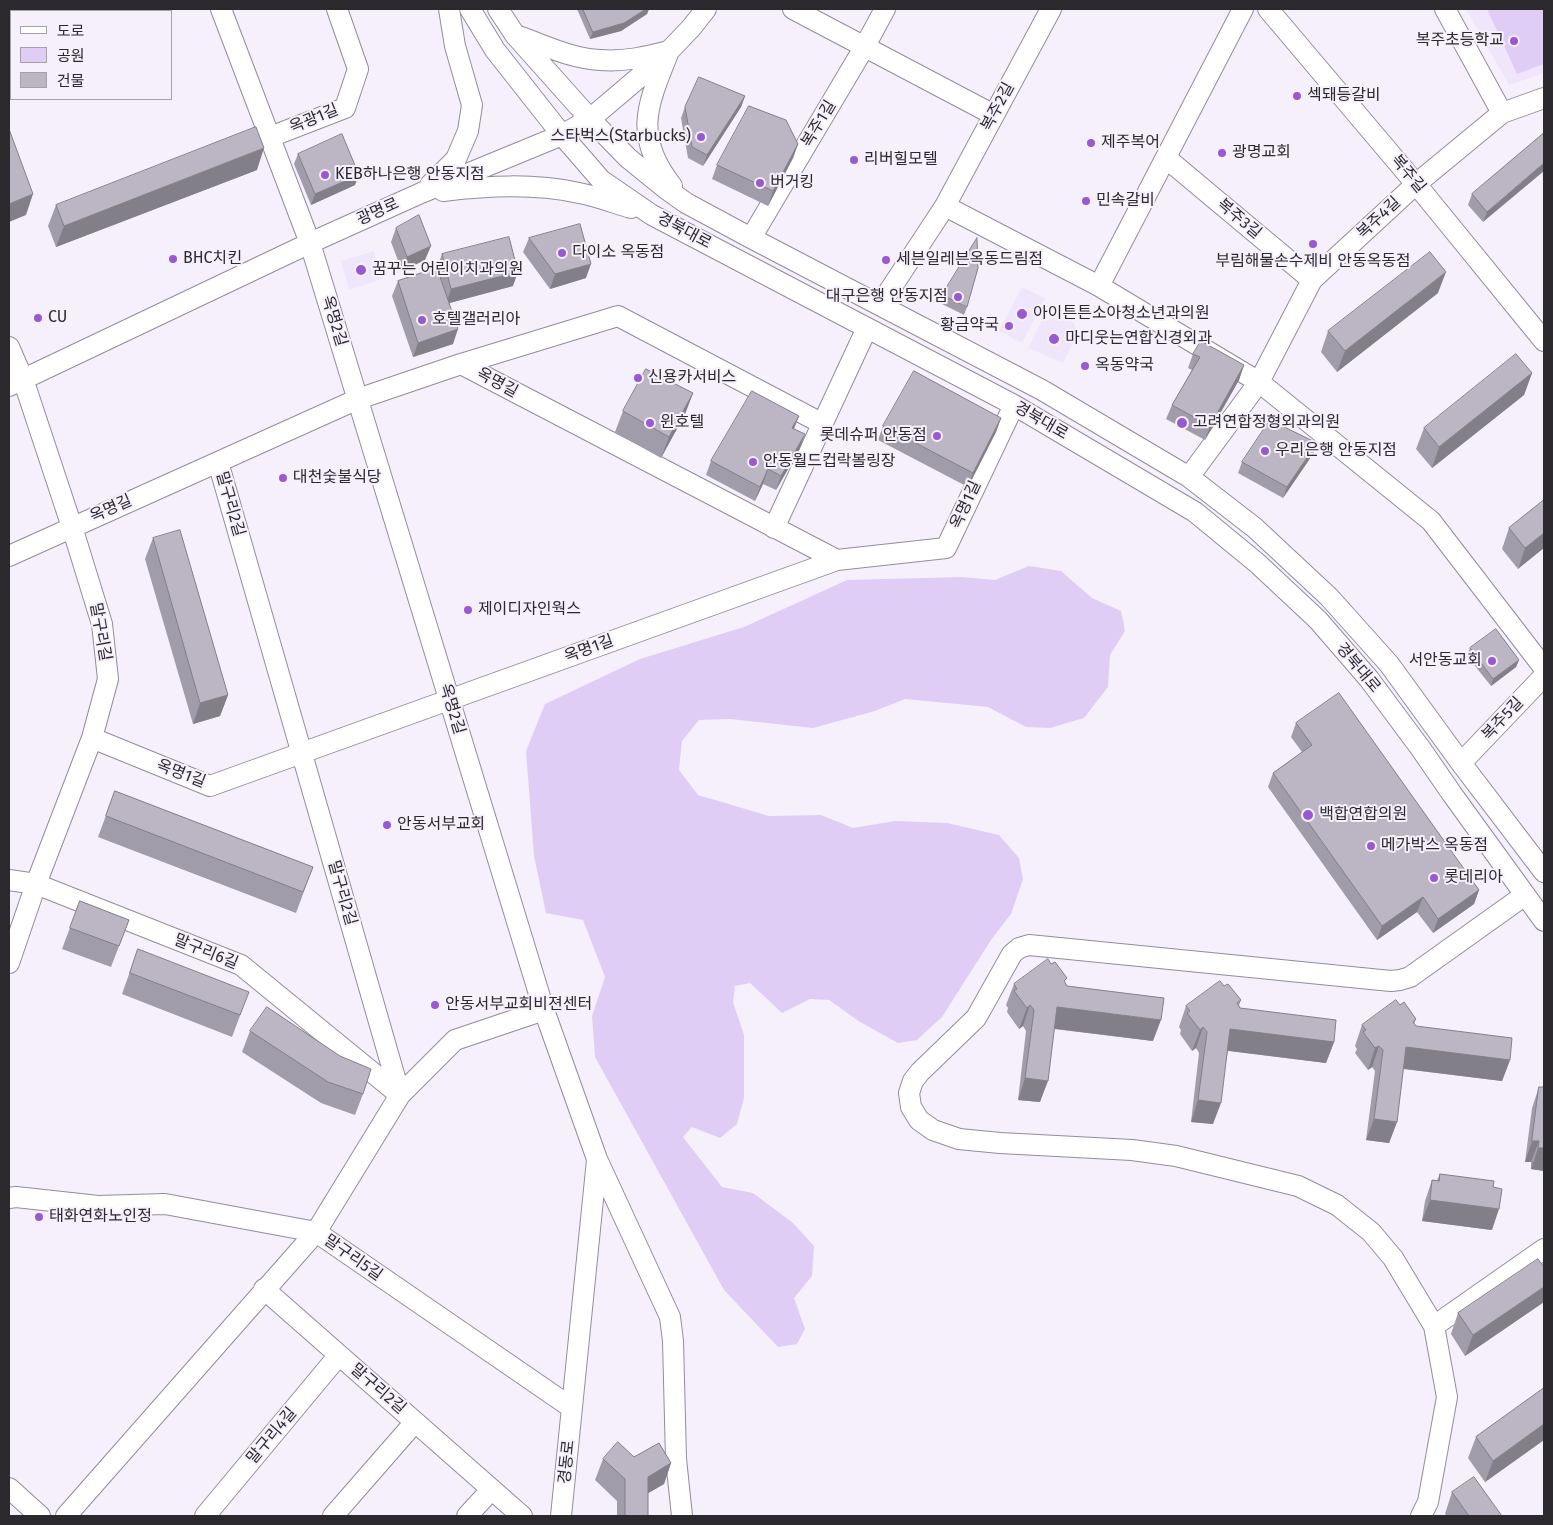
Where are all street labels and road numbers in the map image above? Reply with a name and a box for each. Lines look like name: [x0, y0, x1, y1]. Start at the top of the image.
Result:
street label: 복주2길: [977, 80, 1019, 134]
street label: 복주1길: [798, 97, 840, 151]
street label: 옥광1길: [287, 101, 341, 137]
street label: 복주길: [1386, 151, 1430, 197]
street label: 복주4길: [1353, 193, 1405, 243]
street label: 광명로: [354, 194, 402, 230]
street label: 복주3길: [1213, 195, 1265, 243]
street label: 경북대로: [653, 209, 715, 253]
street label: 옥명2길: [317, 293, 351, 349]
street label: 옥명길: [473, 364, 521, 402]
street label: 경북대로: [1011, 398, 1071, 444]
street label: 말구리2길: [212, 469, 248, 539]
street label: 옥명1길: [947, 478, 985, 532]
street label: 옥명길: [87, 491, 135, 527]
street label: 말구리길: [85, 601, 115, 663]
street label: 옥명1길: [562, 631, 616, 667]
street label: 경북대로: [1332, 639, 1384, 697]
street label: 옥명2길: [435, 681, 469, 737]
street label: 복주5길: [1478, 693, 1528, 745]
street label: 옥명1길: [154, 756, 208, 792]
street label: 말구리2길: [324, 858, 360, 928]
street label: 말구리6길: [171, 930, 241, 974]
street label: 말구리5길: [320, 1231, 386, 1285]
street label: 말구리2길: [346, 1360, 410, 1418]
street label: 말구리4길: [243, 1404, 301, 1468]
street label: 경동로: [555, 1439, 579, 1485]

